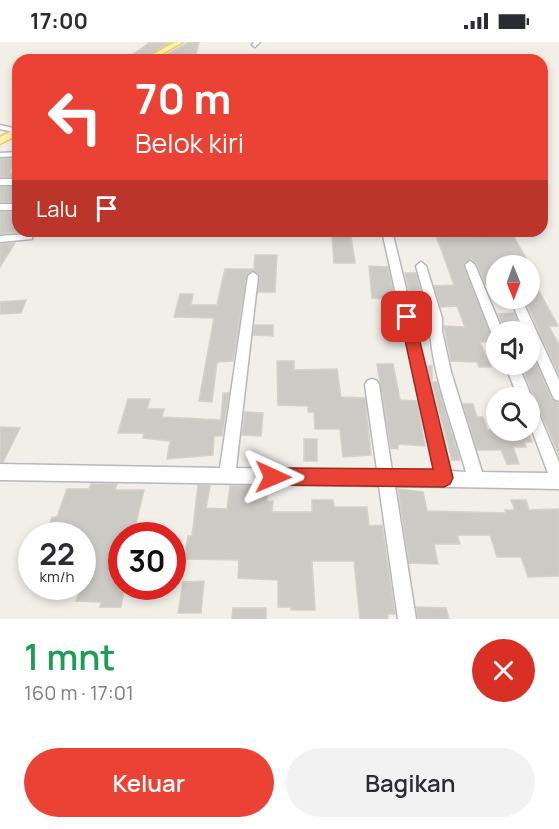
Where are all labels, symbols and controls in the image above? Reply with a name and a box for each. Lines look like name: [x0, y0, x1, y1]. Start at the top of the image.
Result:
text: 17:00: [30, 6, 88, 36]
text: 70 m: [135, 69, 231, 127]
icon: left: [36, 78, 114, 156]
text: Belok kiri: [135, 124, 244, 161]
icon: arrive: [90, 192, 123, 225]
text: Lalu: [36, 194, 78, 224]
north arrow: [486, 255, 540, 309]
map controls: [486, 255, 540, 441]
pin: [381, 291, 432, 342]
icon: arrive: [390, 300, 423, 333]
button: sound: [486, 321, 540, 375]
button: search: [486, 387, 540, 441]
position arrow: [241, 445, 305, 509]
speed limit sign: 30: [108, 522, 186, 600]
text: 22: [39, 533, 75, 574]
text: km/h: [40, 566, 74, 587]
text: 1 mnt: [24, 632, 116, 681]
button: close: [472, 639, 535, 702]
text: 160 m · 17:01: [24, 679, 134, 706]
button: Keluar: [24, 748, 274, 817]
button: Bagikan: [286, 748, 535, 817]

